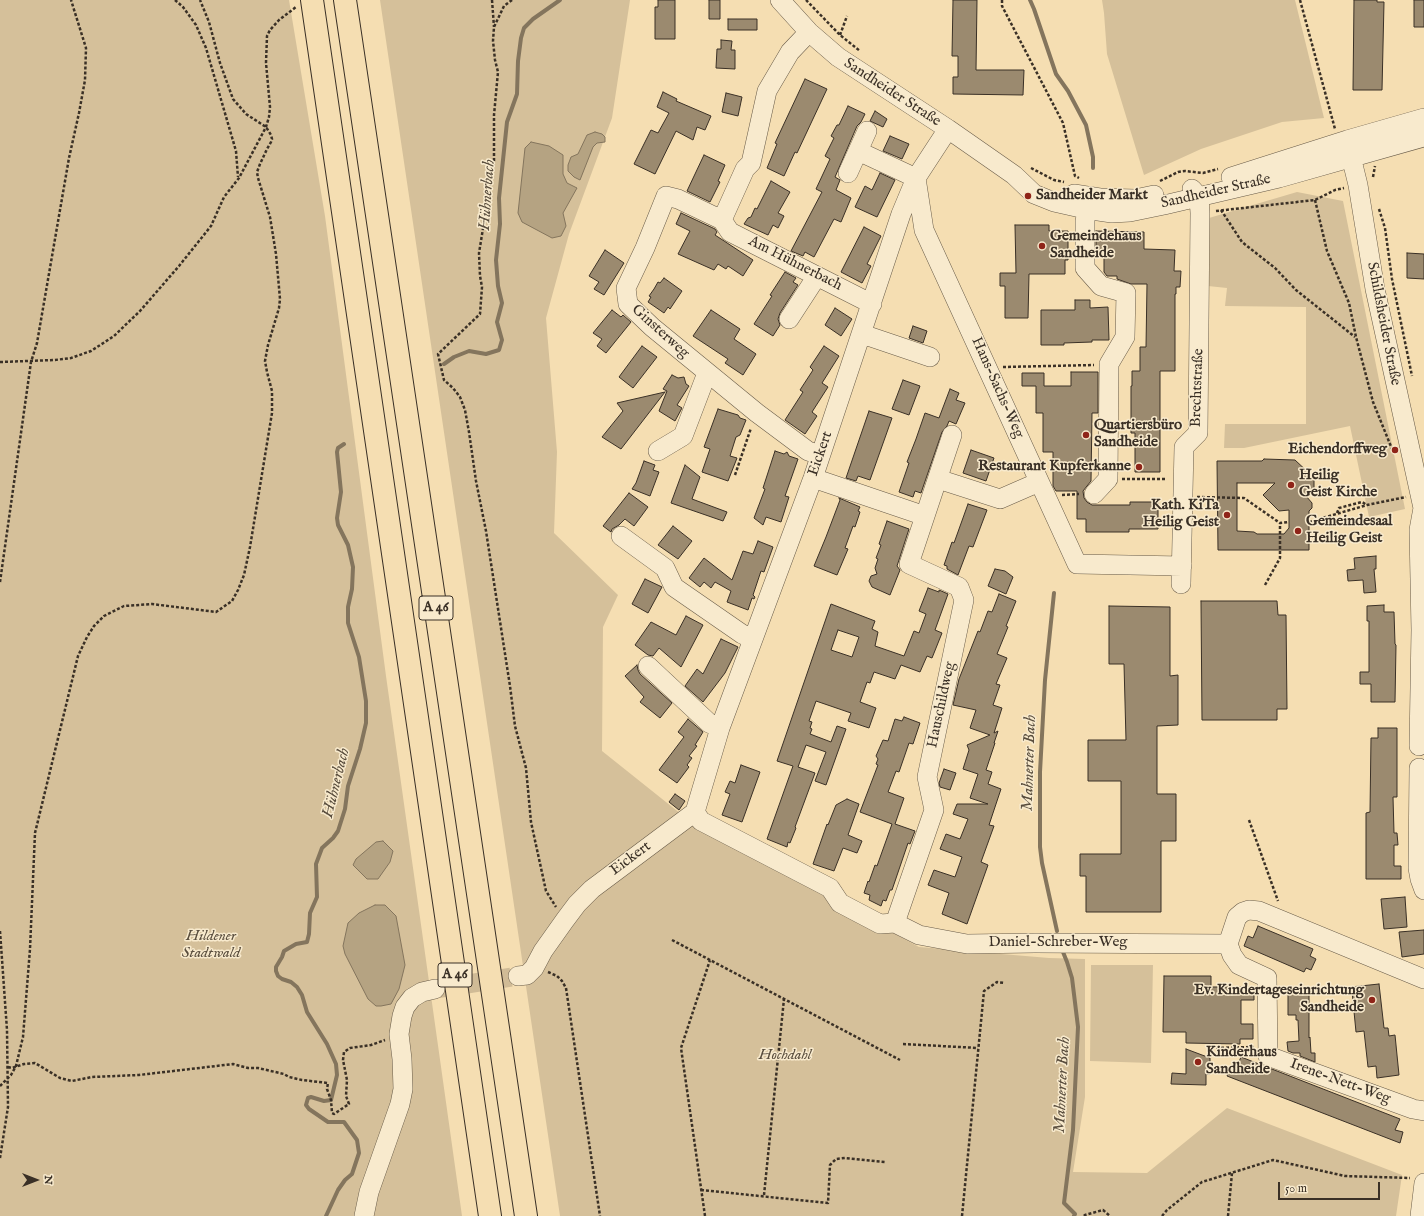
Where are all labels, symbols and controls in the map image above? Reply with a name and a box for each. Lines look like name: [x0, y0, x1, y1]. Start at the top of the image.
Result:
street label: Sandheider Straße: [840, 55, 944, 131]
water label: Hühnerbach: [476, 159, 500, 231]
street label: Sandheider Straße: [1159, 171, 1273, 213]
place label: Sandheider Markt: [1036, 187, 1148, 205]
marker: Sandheider Markt: [1023, 191, 1033, 201]
place label: Gemeindehaus Sandheide: [1050, 228, 1142, 263]
street label: Am Hühnerbach: [745, 233, 845, 295]
marker: Gemeindehaus Sandheide: [1037, 241, 1047, 251]
street label: Schildsheider Straße: [1362, 261, 1404, 387]
street label: Ginsterweg: [627, 301, 693, 363]
street label: Hans-Sachs-Weg: [967, 335, 1027, 441]
street label: Brechtstraße: [1188, 348, 1208, 428]
place label: Quartiersbüro Sandheide: [1094, 417, 1182, 452]
street label: Eickert: [805, 429, 837, 479]
marker: Quartiersbüro Sandheide: [1081, 430, 1091, 440]
place label: Eichendorffweg: [1288, 441, 1387, 459]
marker: Eichendorffweg: [1390, 445, 1400, 455]
place label: Restaurant Kupferkanne: [978, 458, 1131, 476]
marker: Restaurant Kupferkanne: [1134, 462, 1144, 472]
place label: Heilig Geist Kirche: [1299, 467, 1377, 502]
marker: Heilig Geist Kirche: [1286, 480, 1296, 490]
place label: Kath. KiTa Heilig Geist: [1143, 497, 1219, 532]
marker: Kath. KiTa Heilig Geist: [1222, 510, 1232, 520]
place label: Gemeindesaal Heilig Geist: [1306, 513, 1392, 548]
marker: Gemeindesaal Heilig Geist: [1293, 526, 1303, 536]
road number: A 46: [419, 596, 453, 620]
street label: Hauschildweg: [924, 660, 960, 750]
water label: Mahnerter Bach: [1019, 715, 1041, 811]
water label: Hühnerbach: [319, 746, 355, 820]
street label: Eickert: [607, 838, 655, 880]
park label: Hildener Stadtwald: [182, 928, 240, 963]
street label: Daniel-Schreber-Weg: [989, 934, 1127, 952]
road number: A 46: [438, 963, 472, 987]
place label: Ev. Kindertageseinrichtung Sandheide: [1194, 982, 1364, 1017]
marker: Ev. Kindertageseinrichtung Sandheide: [1367, 995, 1377, 1005]
water label: Mahnerter Bach: [1051, 1036, 1075, 1134]
place label: Kinderhaus Sandheide: [1206, 1044, 1277, 1079]
park label: Hochdahl: [759, 1047, 811, 1065]
street label: Irene-Nett-Weg: [1287, 1055, 1393, 1109]
marker: Kinderhaus Sandheide: [1193, 1057, 1203, 1067]
north arrow: [16, 1160, 56, 1200]
scale bar: [1280, 1174, 1382, 1200]
text: N: [41, 1175, 55, 1185]
text: 50 m: [1285, 1181, 1307, 1196]

